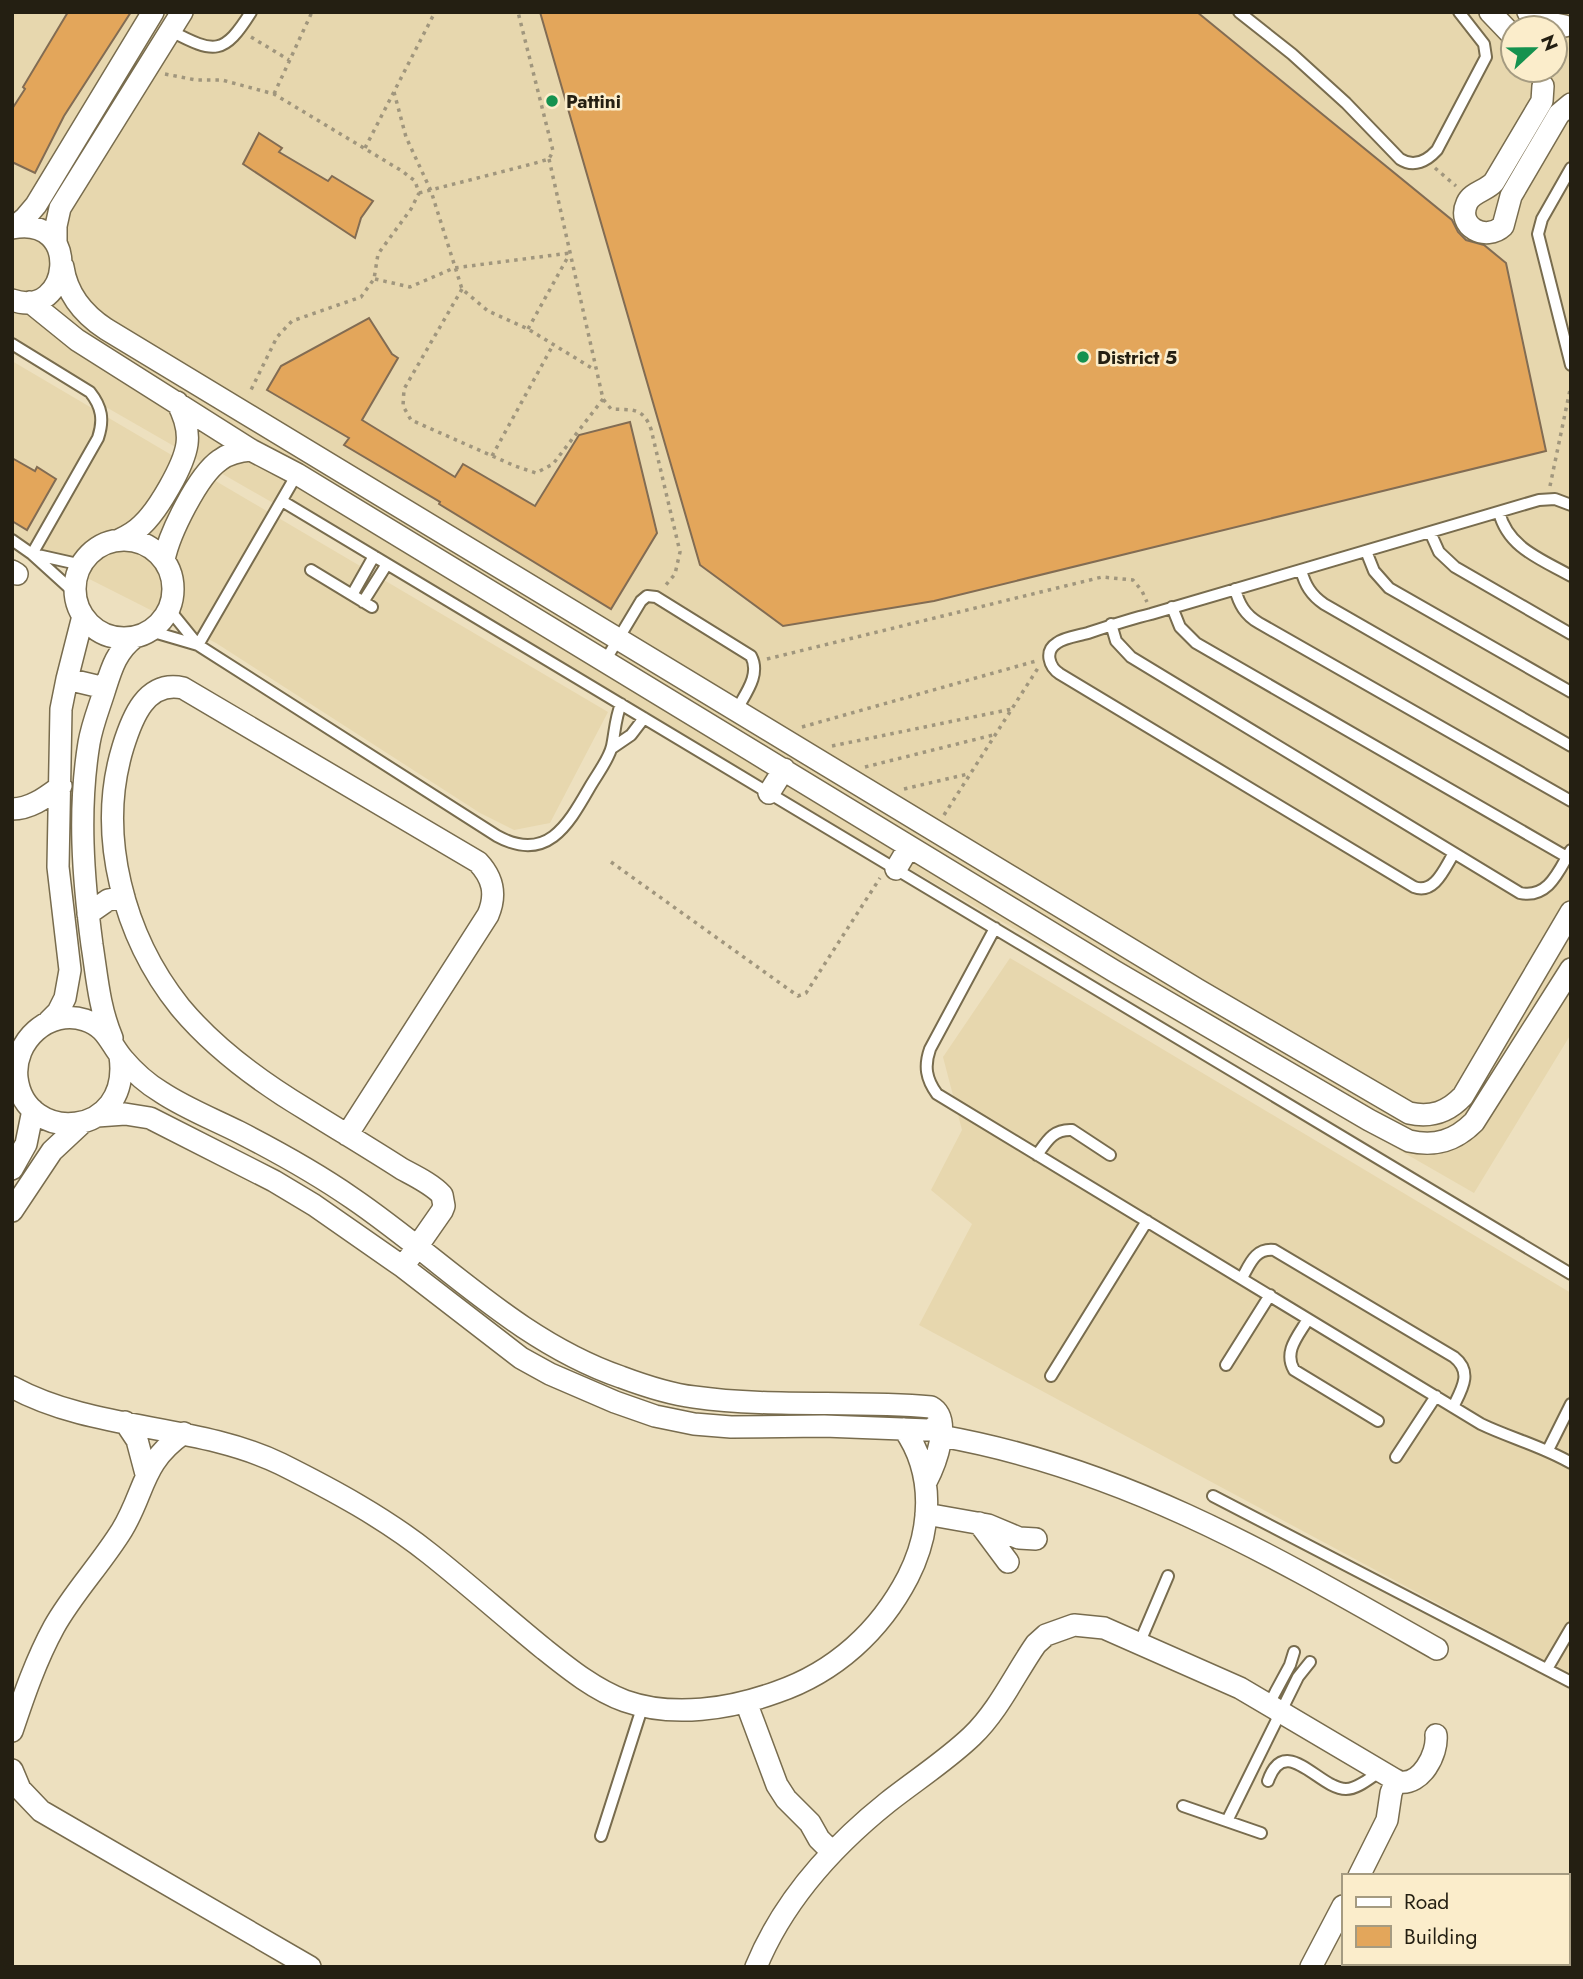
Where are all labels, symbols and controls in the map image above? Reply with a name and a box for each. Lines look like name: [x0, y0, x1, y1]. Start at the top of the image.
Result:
north arrow: [1499, 14, 1569, 84]
text: N: [1534, 31, 1565, 55]
place label: Pattini: [566, 88, 621, 115]
marker: Pattini: [544, 93, 560, 109]
place label: District 5: [1097, 344, 1177, 371]
marker: District 5: [1075, 349, 1091, 365]
legend: [1342, 1874, 1569, 1965]
text: Road: [1404, 1887, 1449, 1917]
text: Building: [1404, 1922, 1477, 1952]

